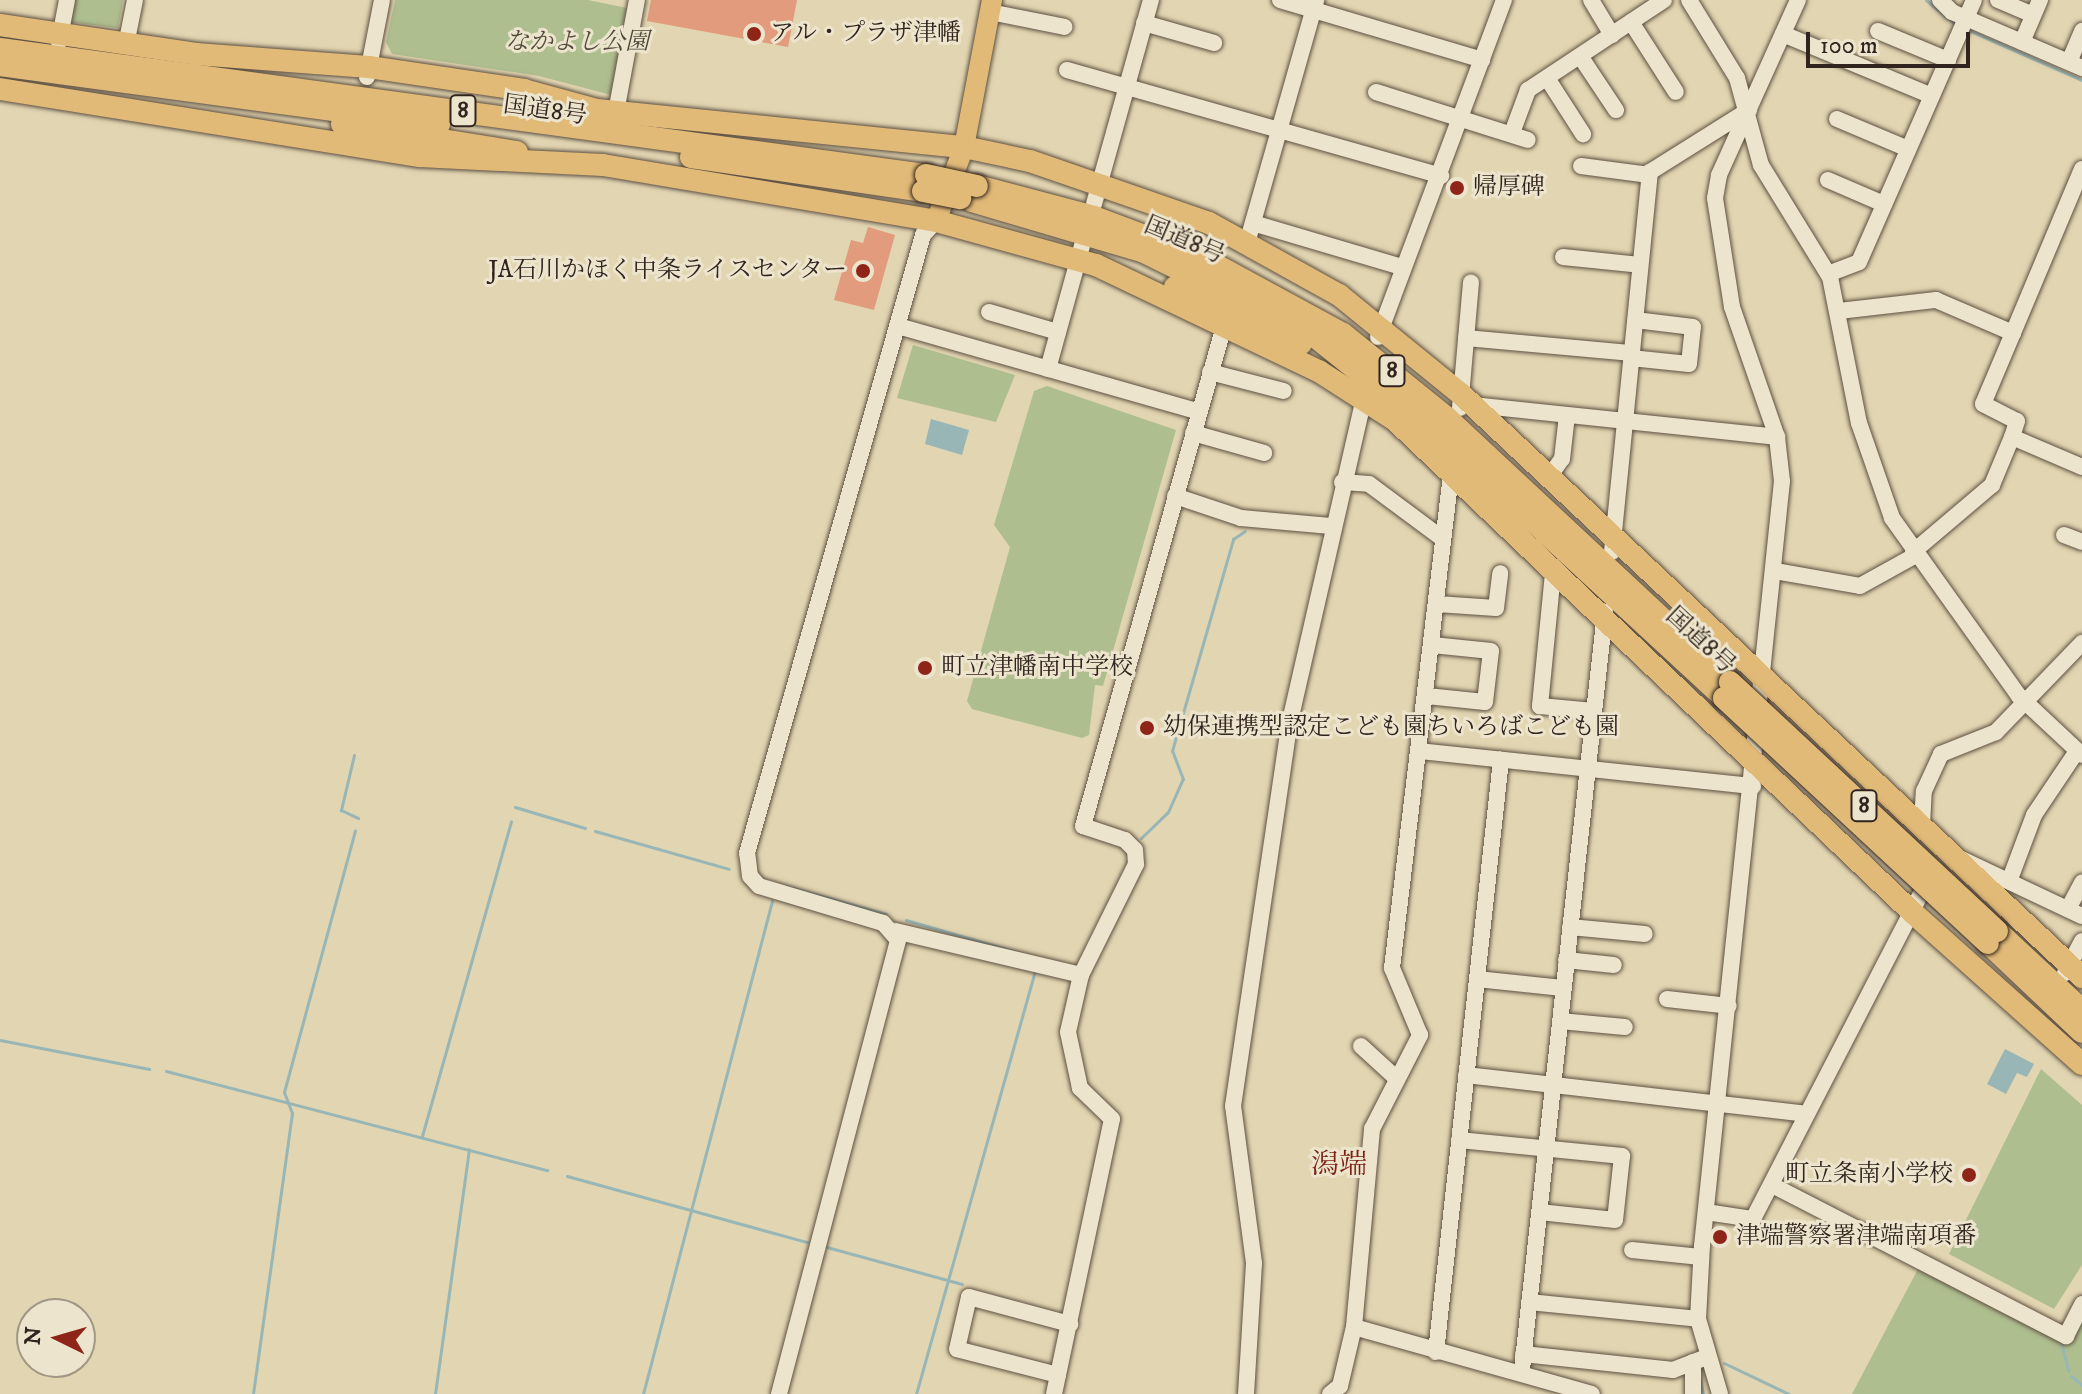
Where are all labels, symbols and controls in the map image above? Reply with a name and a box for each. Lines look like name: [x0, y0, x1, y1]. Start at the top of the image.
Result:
scale bar: [1810, 16, 1974, 66]
place label: アル・プラザ津幡: [770, 20, 962, 48]
marker: アル・プラザ津幡: [745, 25, 763, 43]
park label: なかよし公園: [505, 29, 649, 57]
text: 100 m: [1820, 31, 1878, 61]
street label: 国道8号: [501, 91, 589, 131]
road number: 8: [449, 93, 477, 129]
place label: 帰厚碑: [1473, 174, 1545, 202]
marker: 帰厚碑: [1448, 179, 1466, 197]
street label: 国道8号: [1140, 211, 1228, 271]
place label: JA石川かほく中条ライスセンター: [486, 257, 847, 285]
marker: JA石川かほく中条ライスセンター: [854, 262, 872, 280]
road number: 8: [1378, 353, 1406, 389]
street label: 国道8号: [1659, 602, 1741, 680]
place label: 町立津幡南中学校: [941, 654, 1133, 682]
marker: 町立津幡南中学校: [916, 659, 934, 677]
place label: 幼保連携型認定こども園ちいろばこども園: [1163, 714, 1619, 742]
marker: 幼保連携型認定こども園ちいろばこども園: [1138, 719, 1156, 737]
road number: 8: [1850, 788, 1878, 824]
district label: 潟端: [1311, 1148, 1367, 1182]
place label: 町立条南小学校: [1785, 1161, 1953, 1189]
marker: 町立条南小学校: [1960, 1166, 1978, 1184]
place label: 津端警察署津端南項番: [1736, 1223, 1976, 1251]
marker: 津端警察署津端南項番: [1711, 1228, 1729, 1246]
north arrow: [16, 1298, 96, 1378]
text: N: [19, 1326, 48, 1346]

